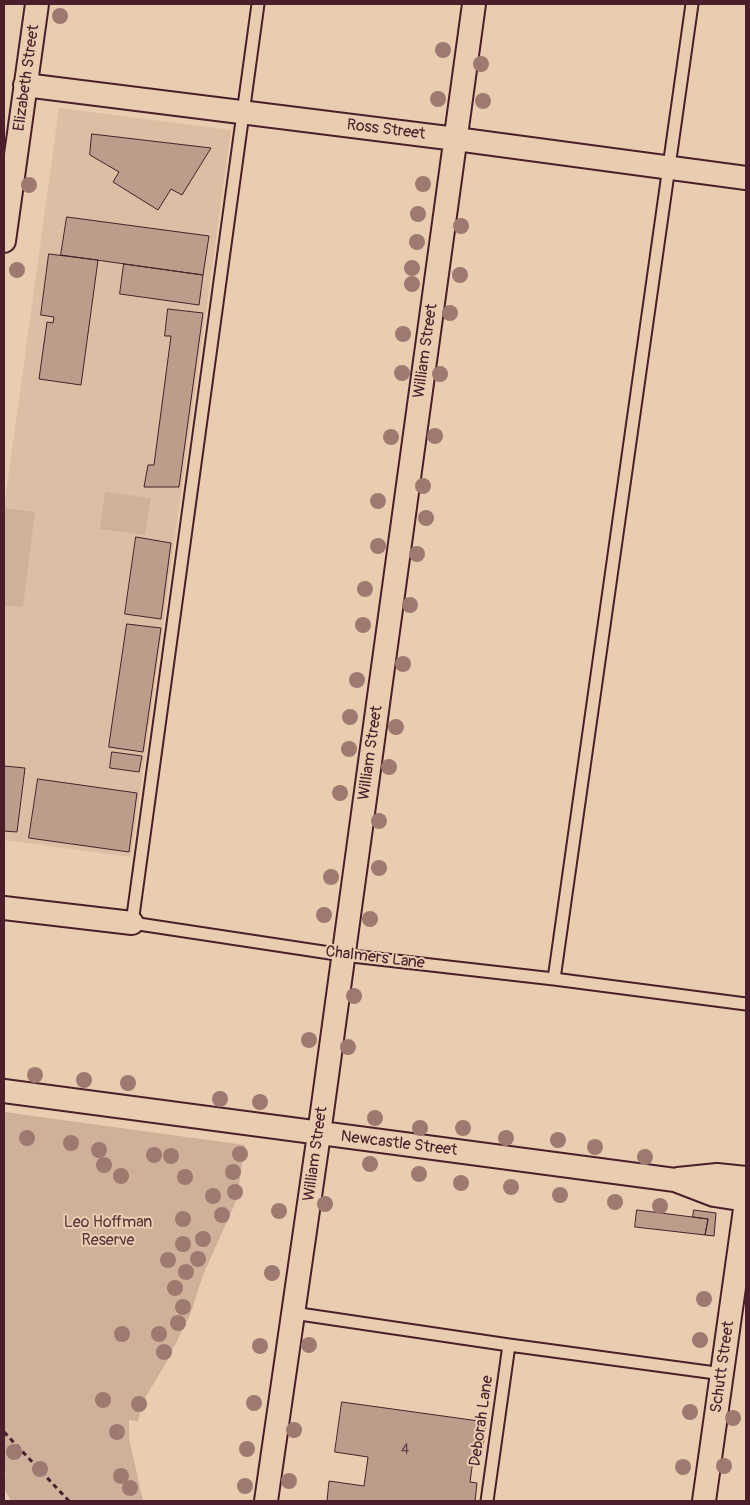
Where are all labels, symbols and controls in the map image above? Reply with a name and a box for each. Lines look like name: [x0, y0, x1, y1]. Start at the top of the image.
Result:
street label: Elizabeth Street: [10, 24, 44, 132]
street label: Ross Street: [346, 116, 426, 144]
street label: William Street: [410, 302, 442, 400]
street label: William Street: [355, 704, 387, 802]
street label: Chalmers Lane: [324, 942, 426, 974]
street label: William Street: [300, 1105, 332, 1203]
street label: Newcastle Street: [340, 1127, 458, 1161]
park label: Leo Hoffman Reserve: [64, 1213, 152, 1251]
street label: Schutt Street: [707, 1320, 739, 1414]
street label: Deborah Lane: [466, 1374, 498, 1468]
house number: 4: [401, 1442, 409, 1458]

